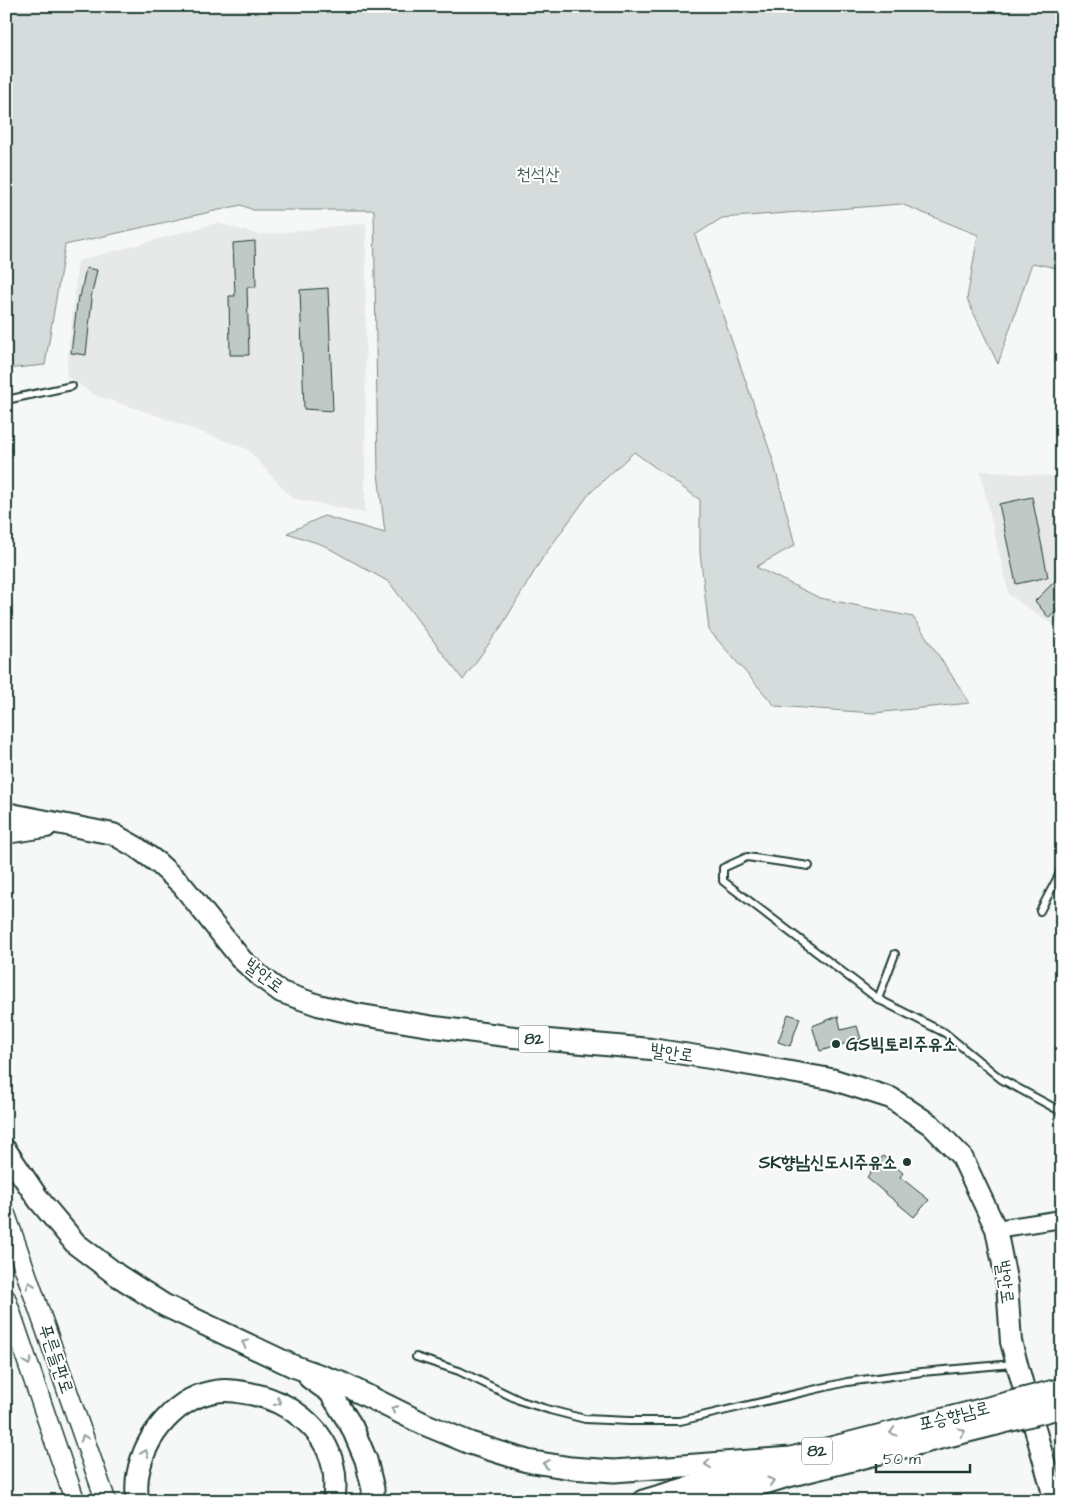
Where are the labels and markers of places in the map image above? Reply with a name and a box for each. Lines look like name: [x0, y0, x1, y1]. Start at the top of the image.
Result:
place label: GS빅토리주유소: [846, 1032, 957, 1057]
marker: GS빅토리주유소: [830, 1038, 842, 1050]
place label: SK향남신도시주유소: [758, 1150, 897, 1175]
marker: SK향남신도시주유소: [901, 1156, 913, 1168]

